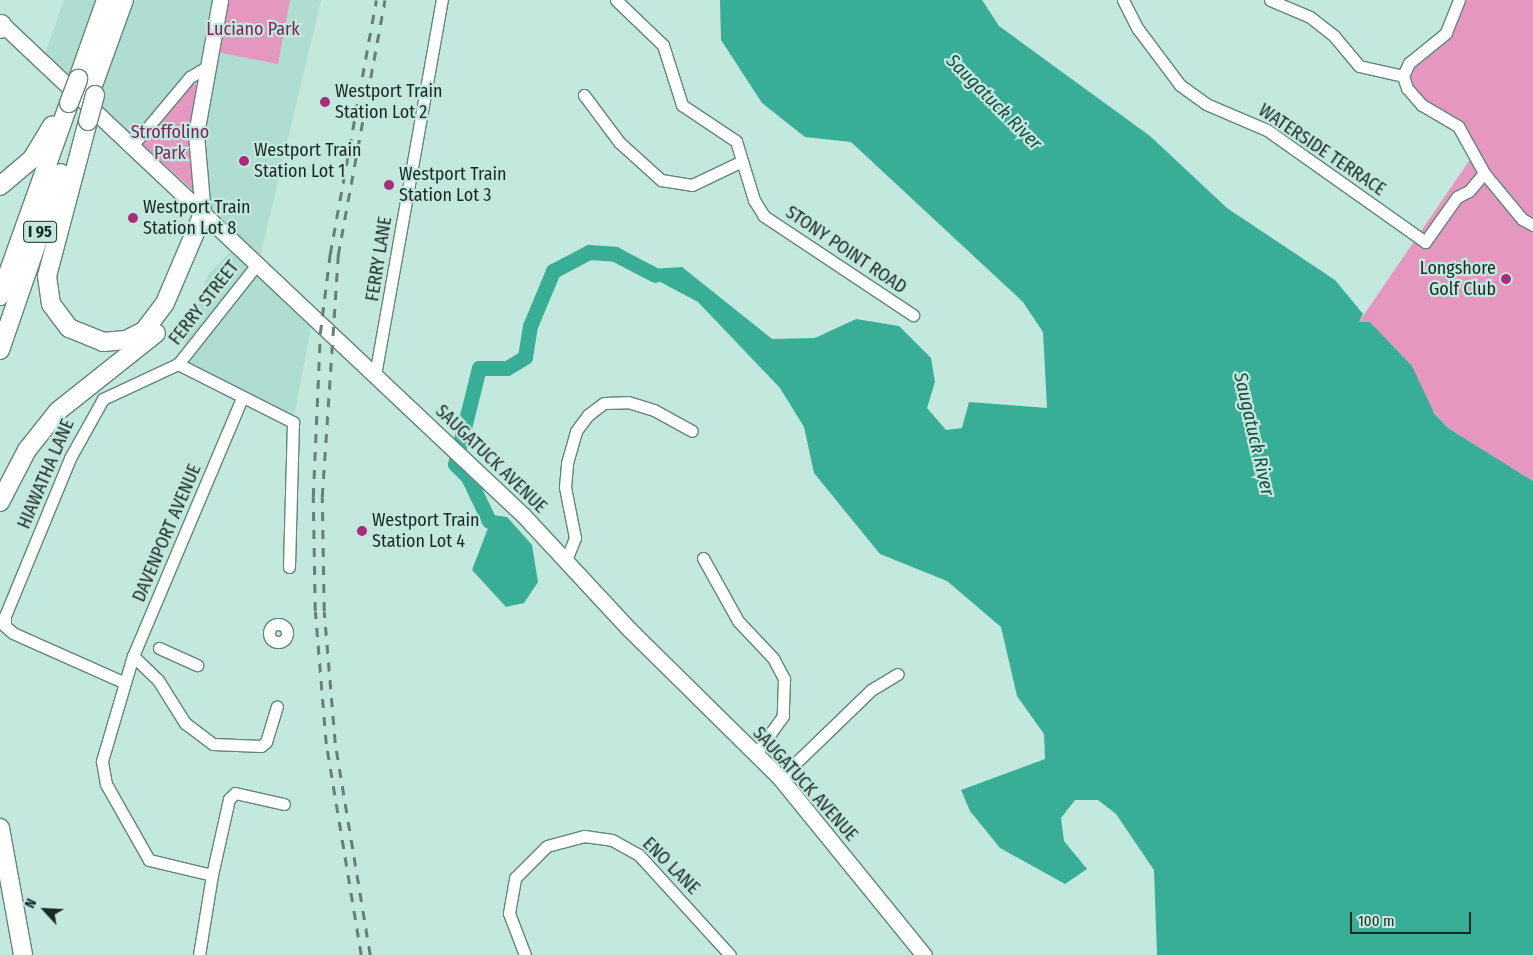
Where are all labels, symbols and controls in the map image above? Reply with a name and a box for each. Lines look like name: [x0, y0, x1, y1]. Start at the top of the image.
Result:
park label: Luciano Park: [206, 18, 300, 40]
water label: Saugatuck River: [941, 49, 1047, 155]
place label: Westport Train Station Lot 2: [335, 81, 443, 124]
marker: Westport Train Station Lot 2: [319, 96, 331, 108]
street label: WATERSIDE TERRACE: [1254, 100, 1390, 200]
park label: Stroffolino Park: [131, 122, 209, 164]
place label: Westport Train Station Lot 1: [254, 140, 362, 182]
marker: Westport Train Station Lot 1: [238, 155, 250, 167]
place label: Westport Train Station Lot 3: [399, 164, 507, 206]
marker: Westport Train Station Lot 3: [383, 179, 395, 191]
place label: Westport Train Station Lot 8: [143, 197, 251, 240]
street label: STONY POINT ROAD: [781, 202, 911, 298]
marker: Westport Train Station Lot 8: [127, 212, 139, 224]
street label: FERRY LANE: [362, 215, 396, 303]
road number: I 95: [22, 218, 58, 246]
street label: FERRY STREET: [165, 257, 243, 349]
place label: Longshore Golf Club: [1420, 258, 1496, 300]
marker: Longshore Golf Club: [1500, 273, 1512, 285]
water label: Saugatuck River: [1229, 370, 1279, 498]
street label: SAUGATUCK AVENUE: [431, 400, 551, 518]
street label: HIAWATHA LANE: [13, 416, 79, 532]
street label: DAVENPORT AVENUE: [128, 461, 206, 605]
place label: Westport Train Station Lot 4: [372, 510, 480, 552]
marker: Westport Train Station Lot 4: [356, 525, 368, 537]
street label: SAUGATUCK AVENUE: [748, 722, 862, 846]
street label: ENO LANE: [638, 833, 704, 899]
north arrow: [20, 885, 70, 935]
text: N: [21, 896, 40, 911]
scale bar: [1353, 902, 1474, 934]
text: 100 m: [1358, 912, 1395, 930]

